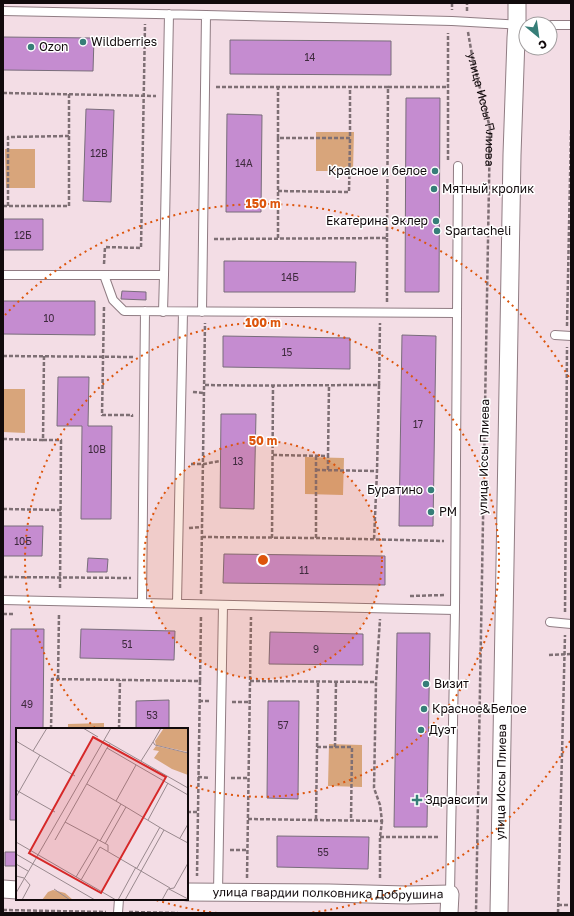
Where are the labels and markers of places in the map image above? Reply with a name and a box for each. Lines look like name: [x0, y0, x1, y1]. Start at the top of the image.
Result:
place label: Wildberries: [91, 34, 157, 49]
marker: Wildberries: [78, 37, 88, 47]
place label: Ozon: [39, 39, 68, 54]
marker: Ozon: [26, 42, 36, 52]
place label: Красное и белое: [328, 163, 427, 178]
marker: Красное и белое: [430, 166, 440, 176]
place label: Мятный кролик: [442, 181, 534, 196]
marker: Мятный кролик: [429, 184, 439, 194]
place label: Екатерина Эклер: [326, 213, 428, 228]
marker: Екатерина Эклер: [431, 216, 441, 226]
place label: Spartacheli: [445, 223, 511, 238]
marker: Spartacheli: [432, 226, 442, 236]
place label: Буратино: [367, 482, 423, 497]
marker: Буратино: [426, 485, 436, 495]
place label: PM: [439, 504, 457, 519]
marker: PM: [426, 507, 436, 517]
centre of rings: [256, 553, 270, 567]
place label: Визит: [434, 676, 469, 691]
marker: Визит: [421, 679, 431, 689]
place label: Красное&Белое: [432, 701, 527, 716]
marker: Красное&Белое: [419, 704, 429, 714]
place label: Дуэт: [429, 722, 456, 737]
marker: Дуэт: [416, 725, 426, 735]
place label: Здравсити: [425, 792, 488, 807]
marker: Здравсити: [412, 795, 422, 805]

